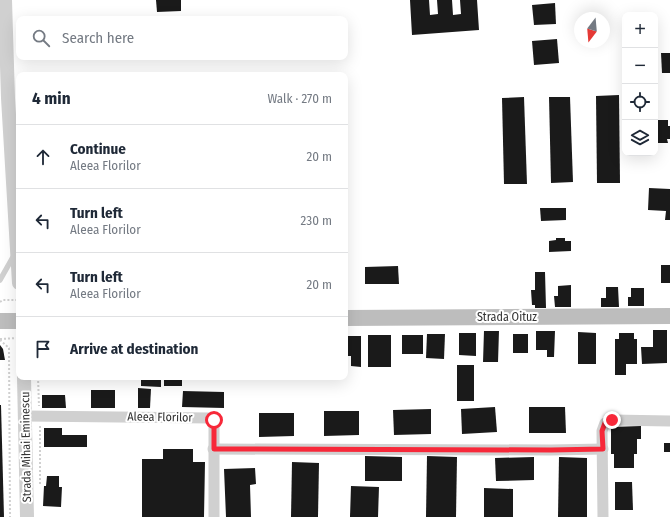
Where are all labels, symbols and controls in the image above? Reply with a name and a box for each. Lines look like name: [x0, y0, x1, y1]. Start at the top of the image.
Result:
north arrow: [574, 12, 610, 48]
map controls: [622, 12, 658, 156]
button: +: [622, 12, 658, 48]
search box: [16, 16, 348, 60]
icon: search: [30, 27, 52, 49]
text: Search here: [62, 29, 134, 47]
button: −: [622, 48, 658, 84]
button: locate: [622, 84, 658, 120]
text: 4 min: [32, 88, 71, 109]
text: Walk · 270 m: [267, 91, 332, 106]
button: layers: [622, 120, 658, 156]
text: Continue: [70, 140, 126, 158]
icon: ahead: [32, 146, 54, 168]
text: 20 m: [306, 149, 332, 164]
text: Aleea Florilor: [70, 158, 141, 173]
text: Turn left: [70, 204, 123, 222]
icon: left: [32, 210, 54, 232]
text: 230 m: [301, 213, 332, 228]
text: Aleea Florilor: [70, 222, 141, 237]
text: Turn left: [70, 268, 123, 286]
icon: left: [32, 274, 54, 296]
text: 20 m: [306, 277, 332, 292]
text: Aleea Florilor: [70, 286, 141, 301]
street label: Strada Oituz: [477, 310, 537, 324]
icon: arrive: [32, 338, 54, 360]
text: Arrive at destination: [70, 340, 198, 358]
street label: Strada Mihai Eminescu: [18, 392, 34, 502]
street label: Aleea Florilor: [127, 409, 194, 425]
route start: [205, 411, 223, 429]
route end: [603, 411, 621, 429]

